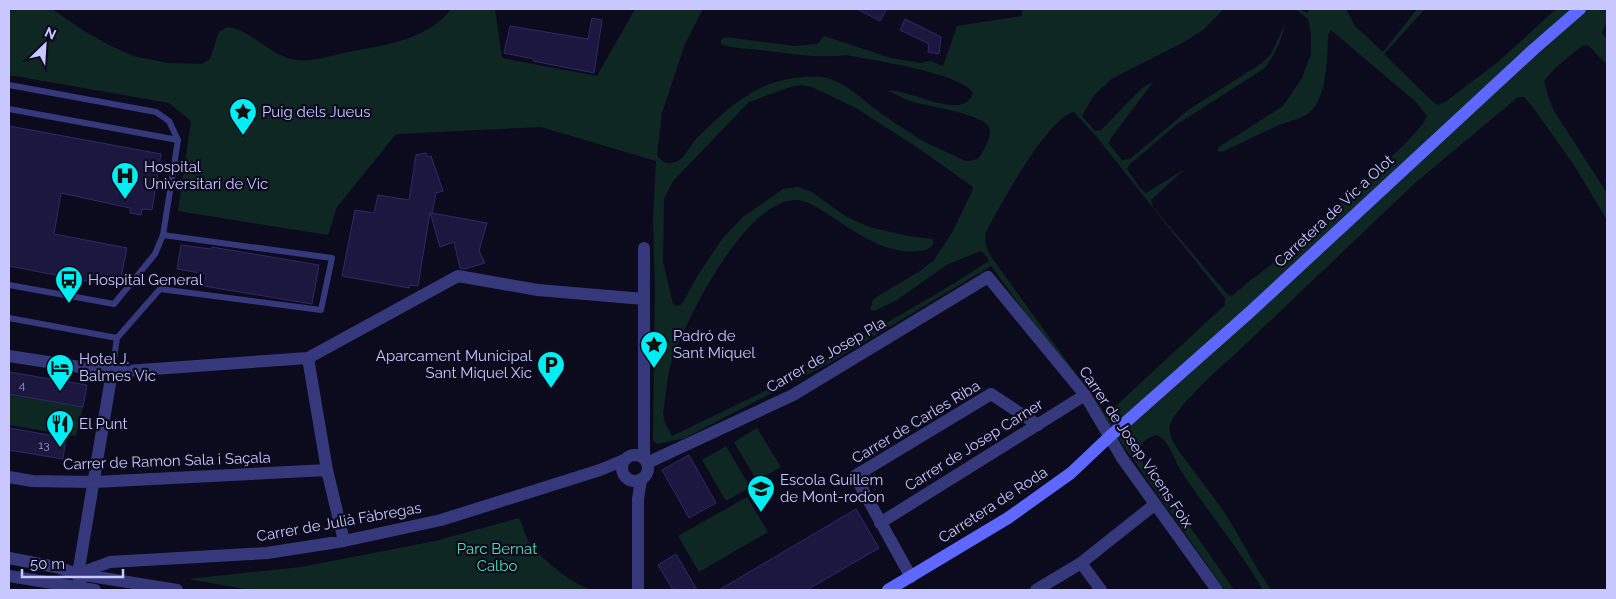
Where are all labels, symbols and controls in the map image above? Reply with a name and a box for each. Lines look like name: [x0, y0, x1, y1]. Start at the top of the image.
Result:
north arrow: [20, 20, 70, 70]
text: N: [42, 24, 59, 43]
place icon: Puig dels Jueus: [228, 97, 258, 136]
place label: Puig dels Jueus: [262, 103, 371, 121]
street label: Carretera de Vic a Olot: [1271, 151, 1397, 271]
place label: Hospital Universitari de Vic: [144, 158, 268, 193]
hospital icon: Hospital Universitari de Vic: [110, 161, 140, 200]
bus stop icon: Hospital General: [54, 265, 84, 304]
place label: Hospital General: [88, 271, 204, 289]
street label: Carrer de Josep Pla: [763, 314, 889, 396]
place label: Padró de Sant Miquel: [673, 327, 756, 362]
place icon: Padró de Sant Miquel: [639, 330, 669, 369]
place label: Aparcament Municipal Sant Miquel Xic: [376, 347, 533, 382]
place label: Hotel J. Balmes Vic: [79, 350, 156, 385]
parking icon: Aparcament Municipal Sant Miquel Xic: [536, 350, 566, 389]
hotel icon: Hotel J. Balmes Vic: [45, 353, 75, 392]
street label: Carrer de Josep Vicens Foix: [1075, 363, 1197, 531]
street label: Carrer de Carles Riba: [849, 377, 983, 467]
house number: 4: [19, 378, 26, 392]
street label: Carrer de Josep Carner: [902, 395, 1047, 495]
restaurant icon: El Punt: [45, 409, 75, 448]
place label: El Punt: [79, 415, 128, 433]
house number: 13: [38, 438, 50, 452]
street label: Carrer de Ramon Sala i Saçala: [63, 448, 271, 474]
street label: Carretera de Roda: [935, 463, 1051, 547]
place label: Escola Guillem de Mont-rodon: [780, 471, 885, 506]
school or university icon: Escola Guillem de Mont-rodon: [746, 474, 776, 513]
street label: Carrer de Julià Fàbregas: [255, 499, 423, 545]
park label: Parc Bernat Calbo: [457, 540, 537, 575]
scale bar: [22, 546, 124, 578]
text: 50 m: [30, 555, 65, 573]

